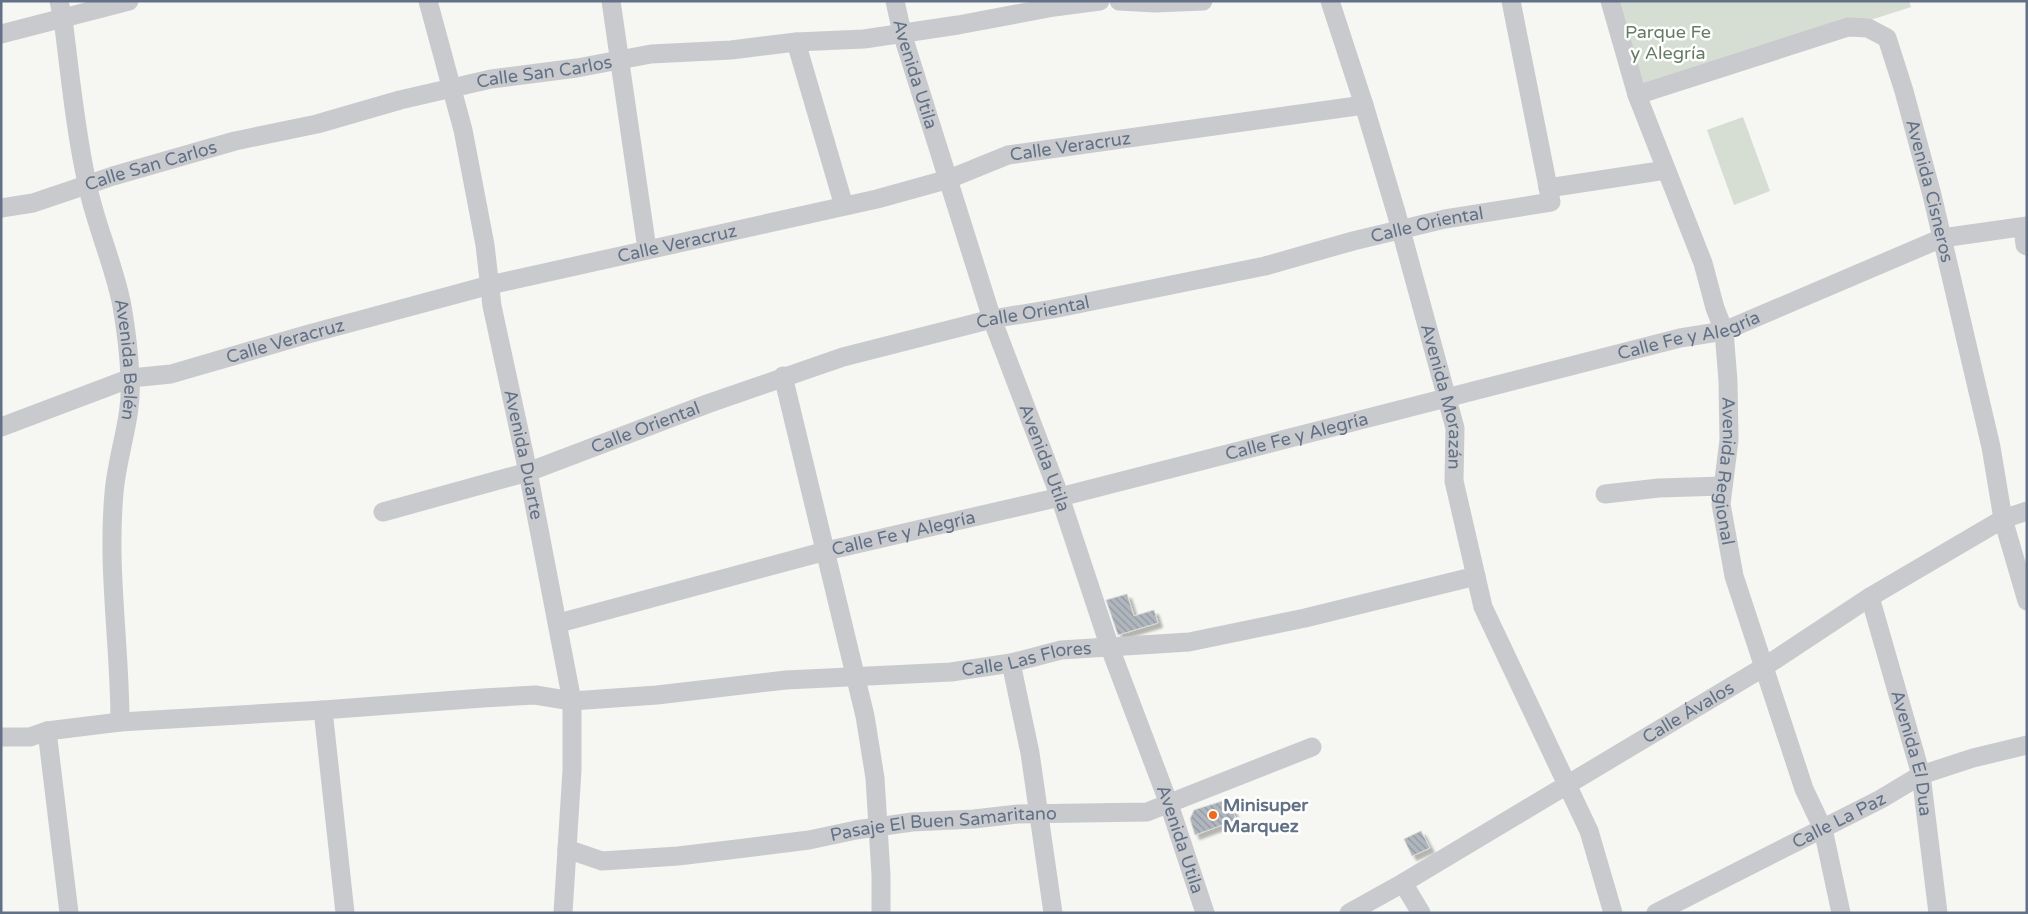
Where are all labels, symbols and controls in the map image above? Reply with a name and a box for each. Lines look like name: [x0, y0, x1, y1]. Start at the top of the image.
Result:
street label: Avenida Utila: [888, 17, 943, 132]
park label: Parque Fe y Alegría: [1625, 21, 1711, 64]
street label: Calle San Carlos: [474, 51, 614, 93]
street label: Avenida Cisneros: [1901, 117, 1958, 265]
street label: Calle Veracruz: [1008, 127, 1132, 166]
street label: Calle San Carlos: [82, 136, 220, 196]
street label: Calle Oriental: [1368, 202, 1485, 247]
street label: Calle Veracruz: [615, 219, 739, 267]
street label: Calle Oriental: [974, 291, 1091, 334]
street label: Avenida Belén: [110, 297, 141, 422]
street label: Calle Fe y Alegría: [1615, 306, 1763, 365]
street label: Calle Veracruz: [224, 314, 347, 368]
street label: Avenida Morazán: [1416, 321, 1466, 470]
street label: Avenida Duarte: [499, 387, 548, 521]
street label: Avenida Regional: [1710, 396, 1740, 547]
street label: Calle Oriental: [588, 397, 703, 458]
street label: Avenida Utila: [1014, 401, 1075, 514]
street label: Calle Fe y Alegría: [1223, 407, 1371, 465]
street label: Calle Fe y Alegría: [829, 506, 977, 560]
street label: Calle Las Flores: [960, 637, 1092, 681]
street label: Calle Ávalos: [1638, 677, 1738, 748]
street label: Avenida El Dua: [1886, 688, 1937, 817]
street label: Avenida Utila: [1152, 782, 1209, 896]
street label: Calle La Paz: [1788, 787, 1890, 853]
place label: Minisuper Marquez: [1223, 794, 1309, 837]
street label: Pasaje El Buen Samaritano: [828, 802, 1057, 846]
marker: Minisuper Marquez: [1207, 809, 1219, 821]

